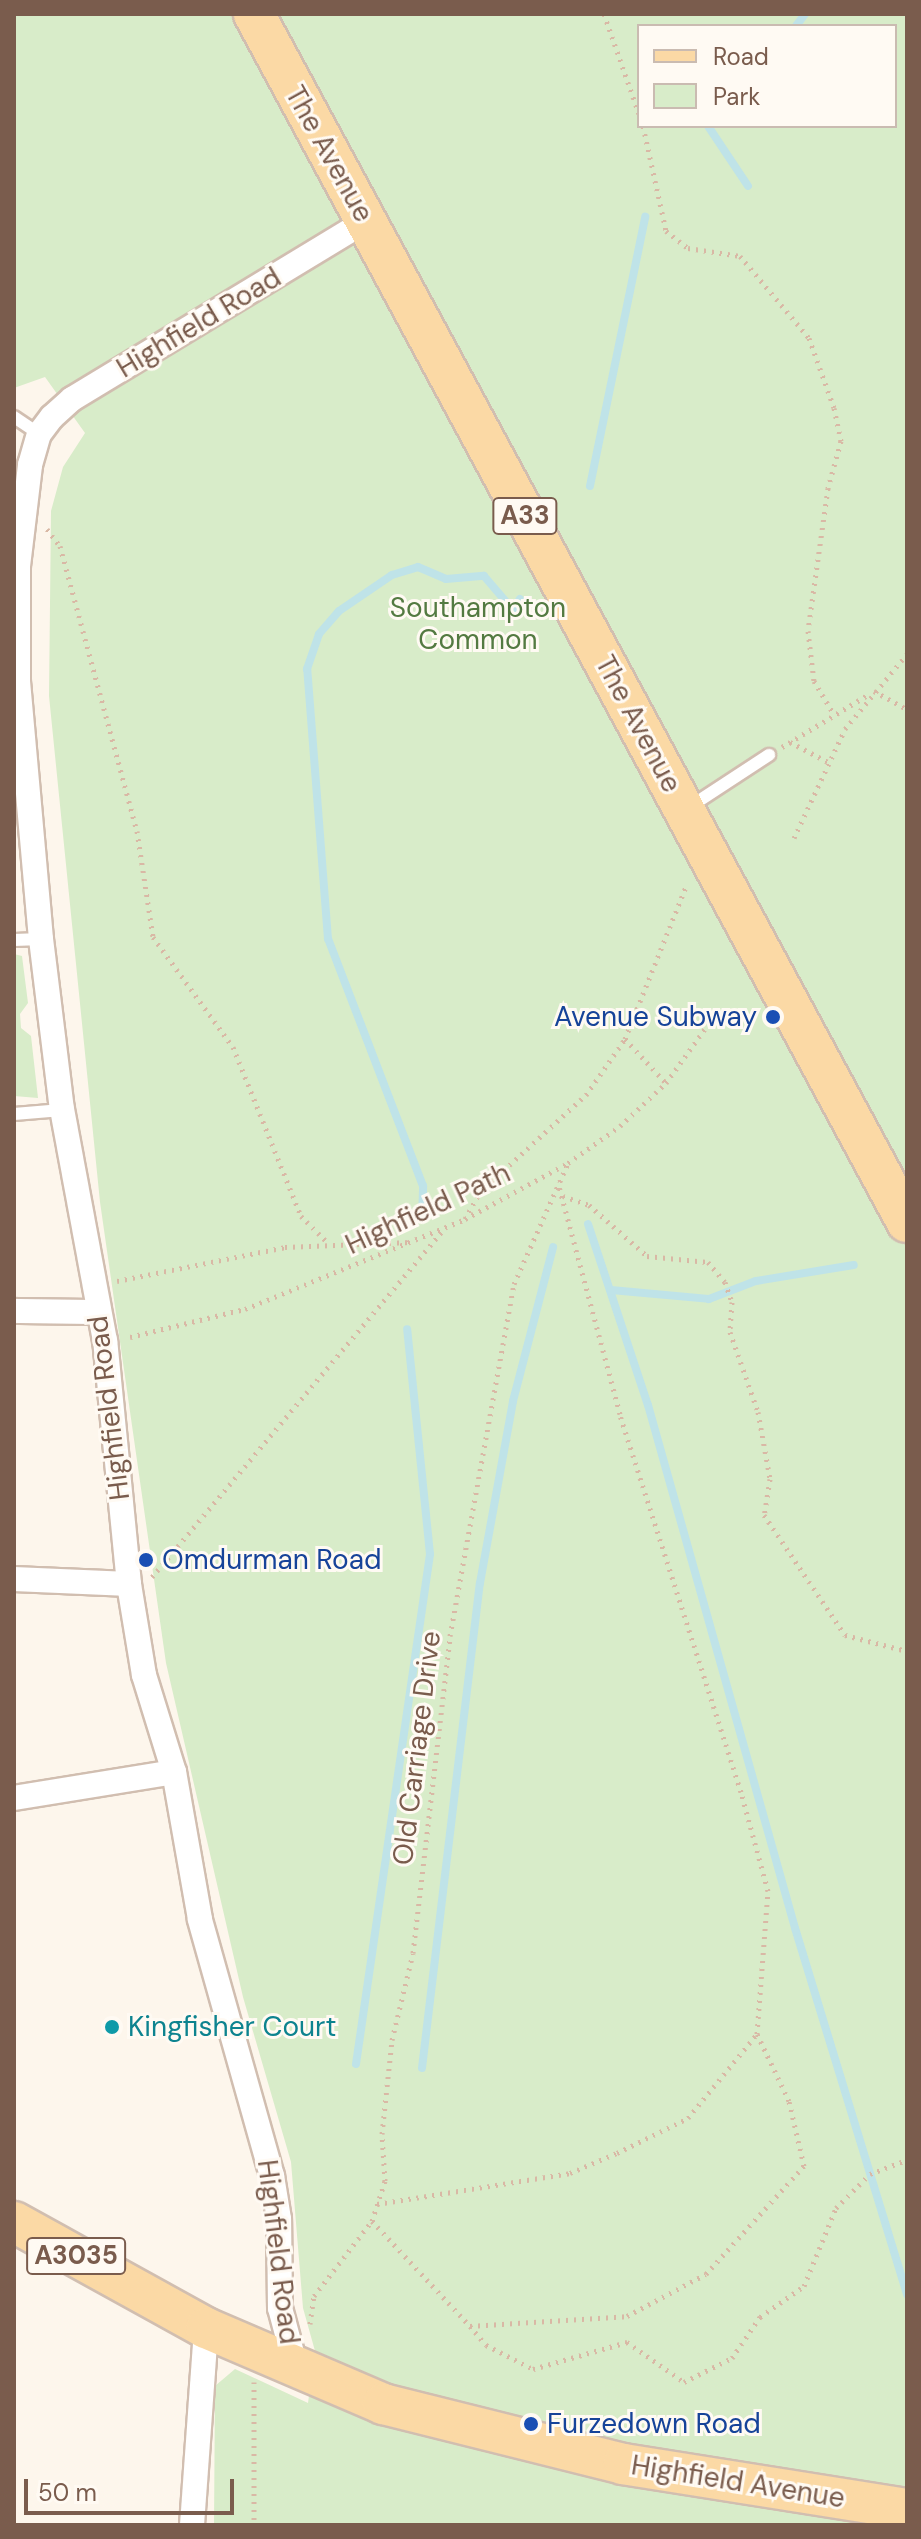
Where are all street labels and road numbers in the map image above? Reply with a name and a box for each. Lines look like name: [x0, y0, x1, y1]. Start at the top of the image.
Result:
street label: The Avenue: [278, 80, 380, 228]
street label: Highfield Road: [111, 261, 287, 385]
road number: A33: [491, 494, 559, 538]
street label: The Avenue: [588, 650, 688, 798]
street label: Highfield Path: [340, 1156, 516, 1262]
street label: Highfield Road: [81, 1314, 137, 1502]
street label: Old Carriage Drive: [386, 1629, 448, 1867]
street label: Highfield Road: [250, 2158, 306, 2346]
road number: A3035: [26, 2234, 126, 2278]
street label: Highfield Avenue: [629, 2449, 847, 2515]

